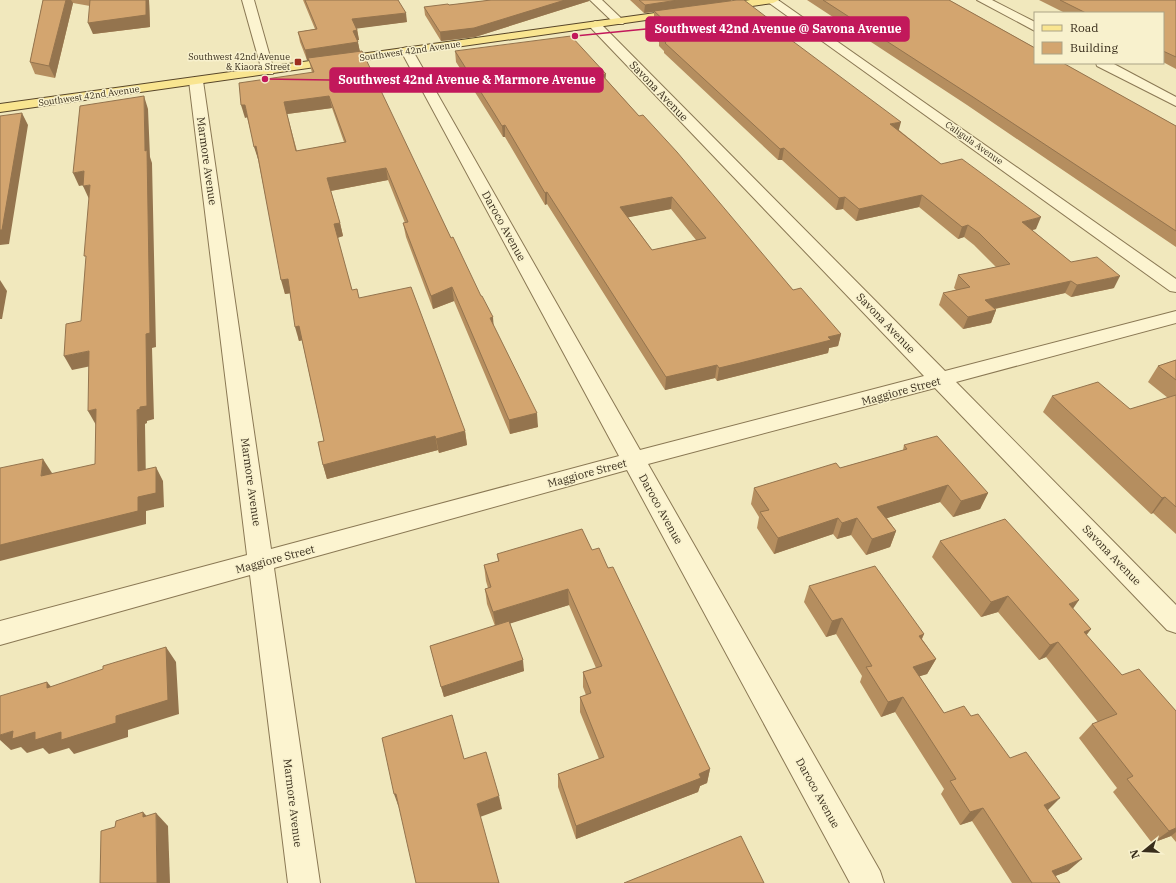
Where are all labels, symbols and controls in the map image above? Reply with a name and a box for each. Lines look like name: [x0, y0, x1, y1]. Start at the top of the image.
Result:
legend: [1034, 12, 1164, 64]
callout: Southwest 42nd Avenue @ Savona Avenue: [646, 17, 909, 41]
text: Road: [1070, 20, 1099, 35]
text: Southwest 42nd Avenue @ Savona Avenue: [655, 21, 902, 36]
street label: Southwest 42nd Avenue: [359, 38, 461, 63]
text: Building: [1070, 40, 1118, 55]
place label: Southwest 42nd Avenue & Kiaora Street: [188, 51, 290, 72]
marker: Southwest 42nd Avenue & Kiaora Street: [293, 57, 303, 67]
street label: Savona Avenue: [627, 58, 691, 124]
callout: Southwest 42nd Avenue & Marmore Avenue: [330, 68, 603, 92]
text: Southwest 42nd Avenue & Marmore Avenue: [338, 72, 596, 87]
street label: Southwest 42nd Avenue: [38, 83, 140, 108]
street label: Marmore Avenue: [194, 116, 220, 206]
street label: Caligula Avenue: [943, 119, 1005, 167]
street label: Daroco Avenue: [479, 189, 529, 264]
street label: Savona Avenue: [854, 290, 918, 356]
street label: Maggiore Street: [860, 374, 942, 408]
street label: Marmore Avenue: [238, 437, 264, 527]
street label: Maggiore Street: [546, 456, 628, 490]
street label: Daroco Avenue: [636, 472, 686, 547]
street label: Savona Avenue: [1080, 522, 1144, 588]
street label: Maggiore Street: [234, 542, 316, 576]
street label: Daroco Avenue: [793, 756, 843, 831]
street label: Marmore Avenue: [281, 758, 305, 848]
north arrow: [1124, 831, 1164, 871]
text: N: [1126, 848, 1142, 860]

